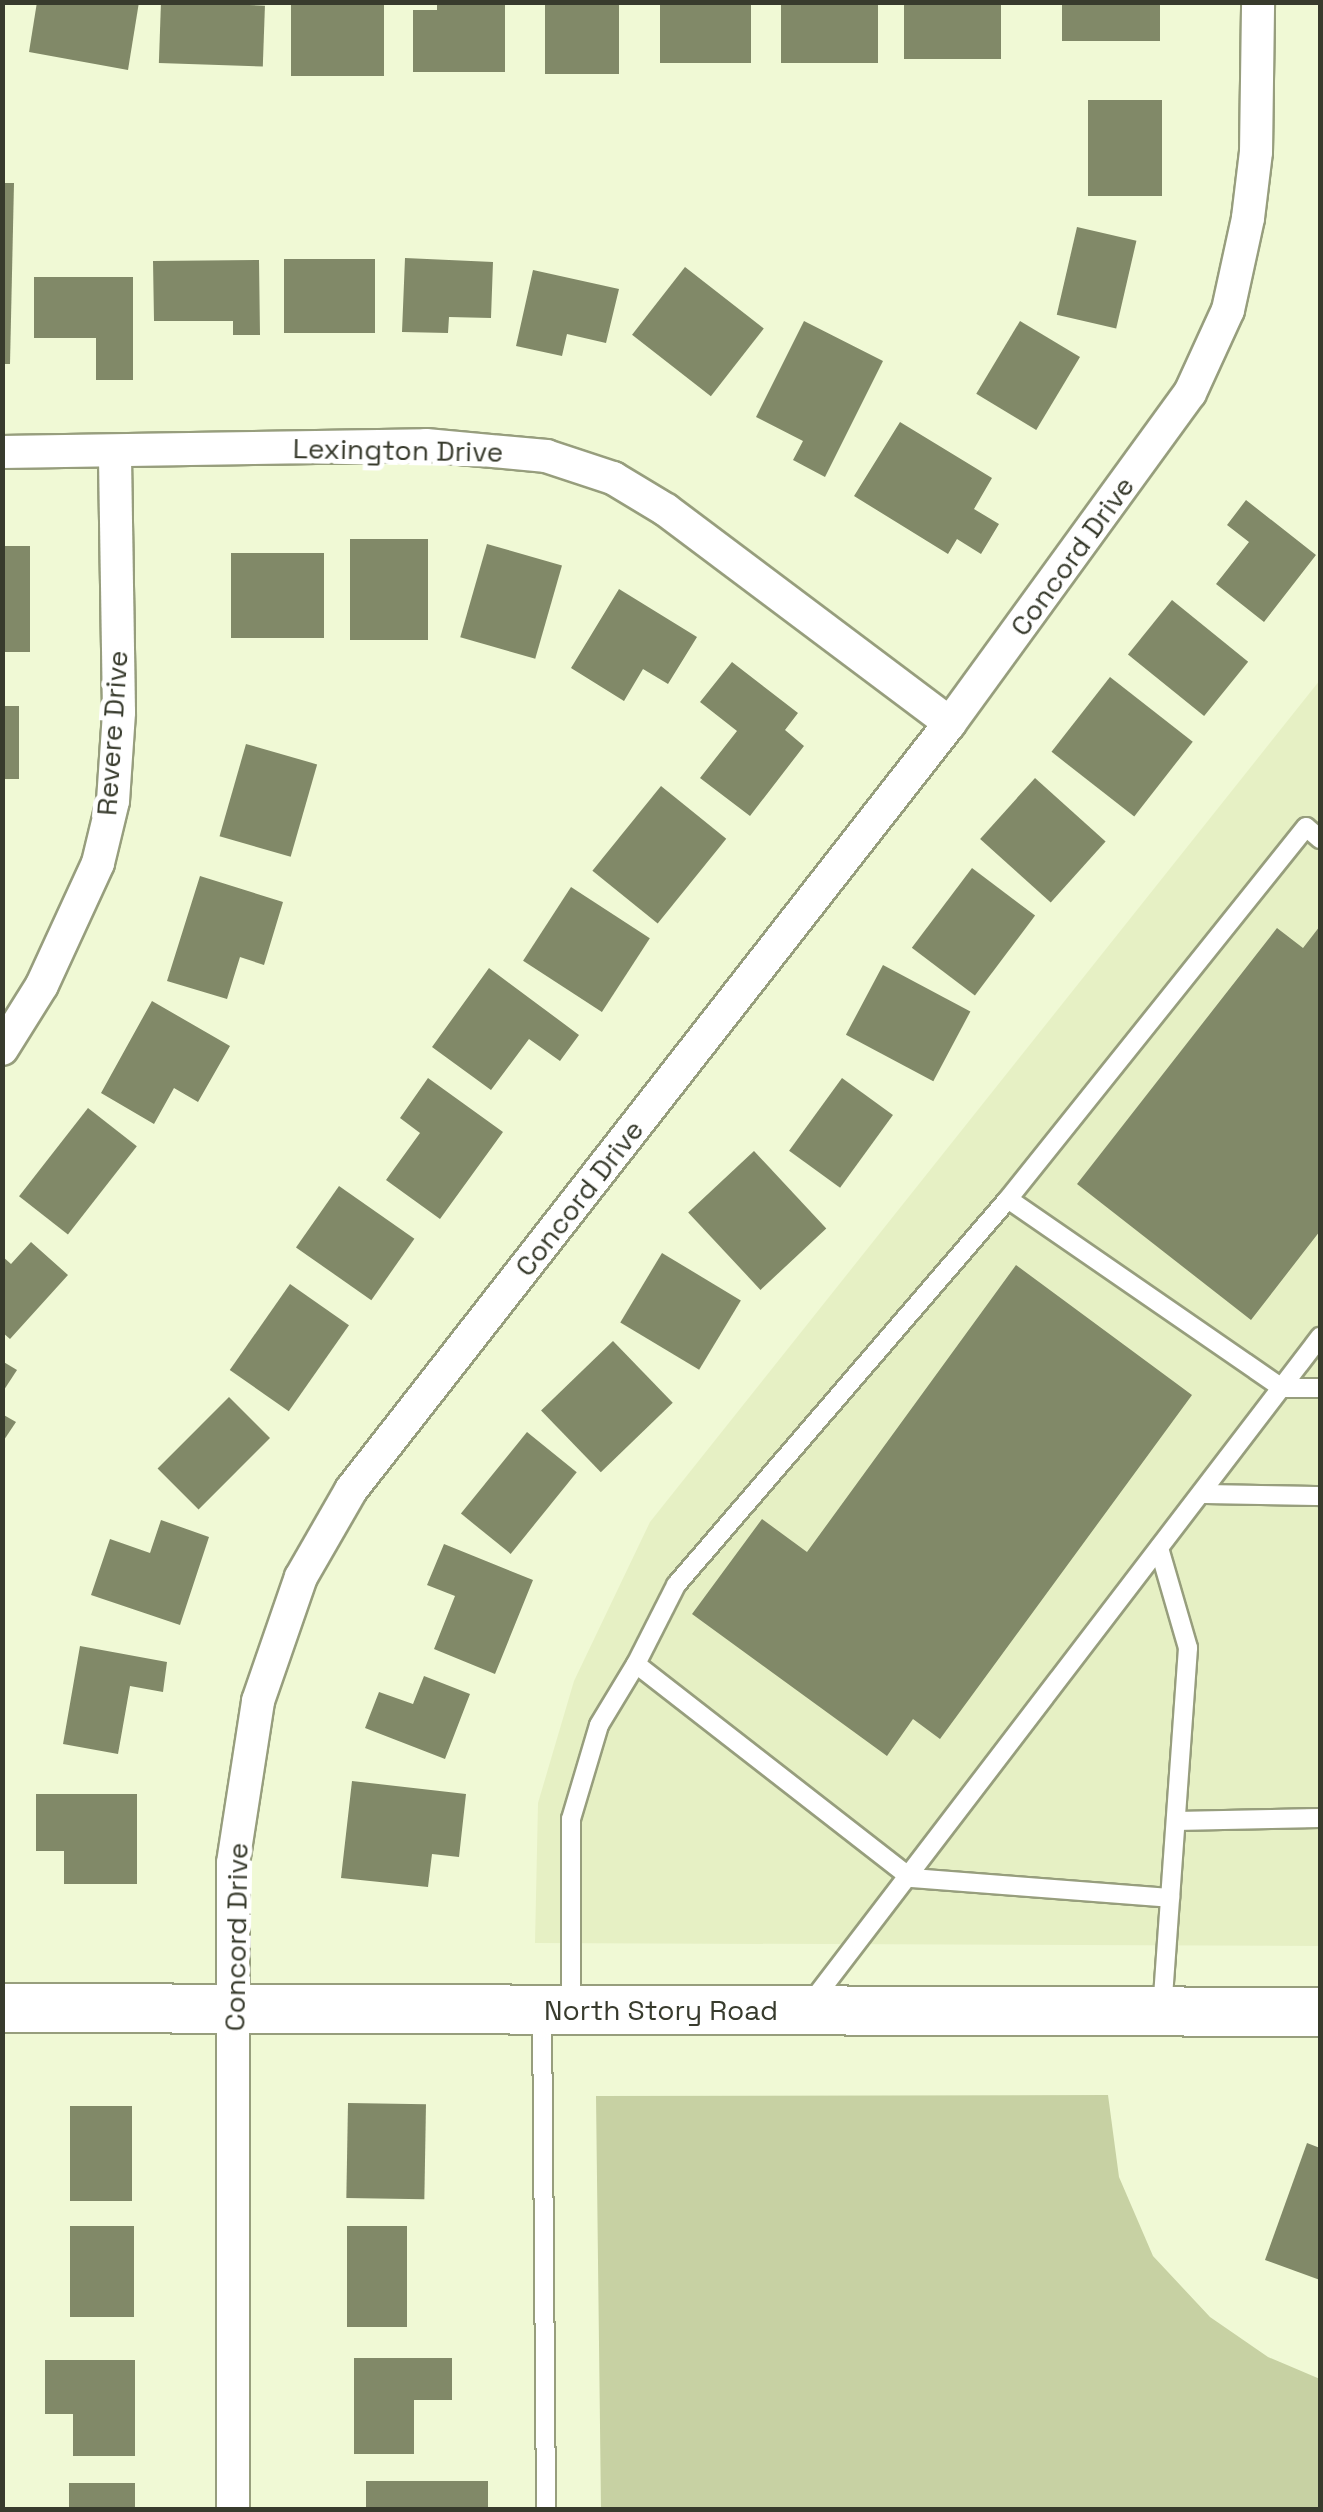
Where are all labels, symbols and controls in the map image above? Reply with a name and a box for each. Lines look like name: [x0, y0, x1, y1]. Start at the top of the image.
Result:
street label: Lexington Drive: [292, 431, 504, 469]
street label: Concord Drive: [1003, 470, 1141, 642]
street label: Revere Drive: [89, 649, 135, 817]
street label: Concord Drive: [508, 1113, 650, 1283]
street label: Concord Drive: [218, 1842, 254, 2032]
street label: North Story Road: [544, 1993, 778, 2027]

